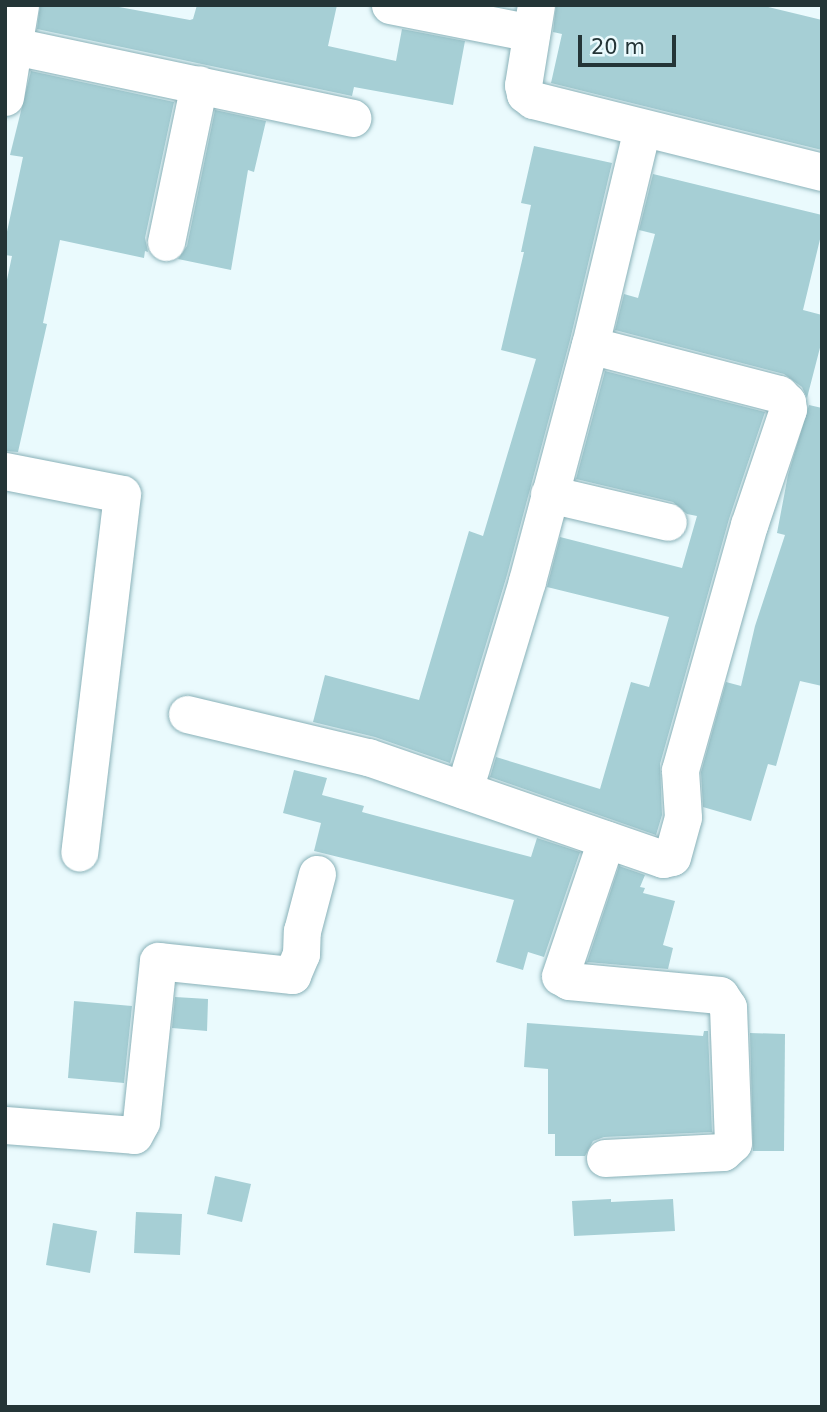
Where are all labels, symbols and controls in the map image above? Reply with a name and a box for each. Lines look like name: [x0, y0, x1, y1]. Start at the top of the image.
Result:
scale bar: [582, 21, 680, 65]
text: 20 m: [591, 35, 645, 59]

